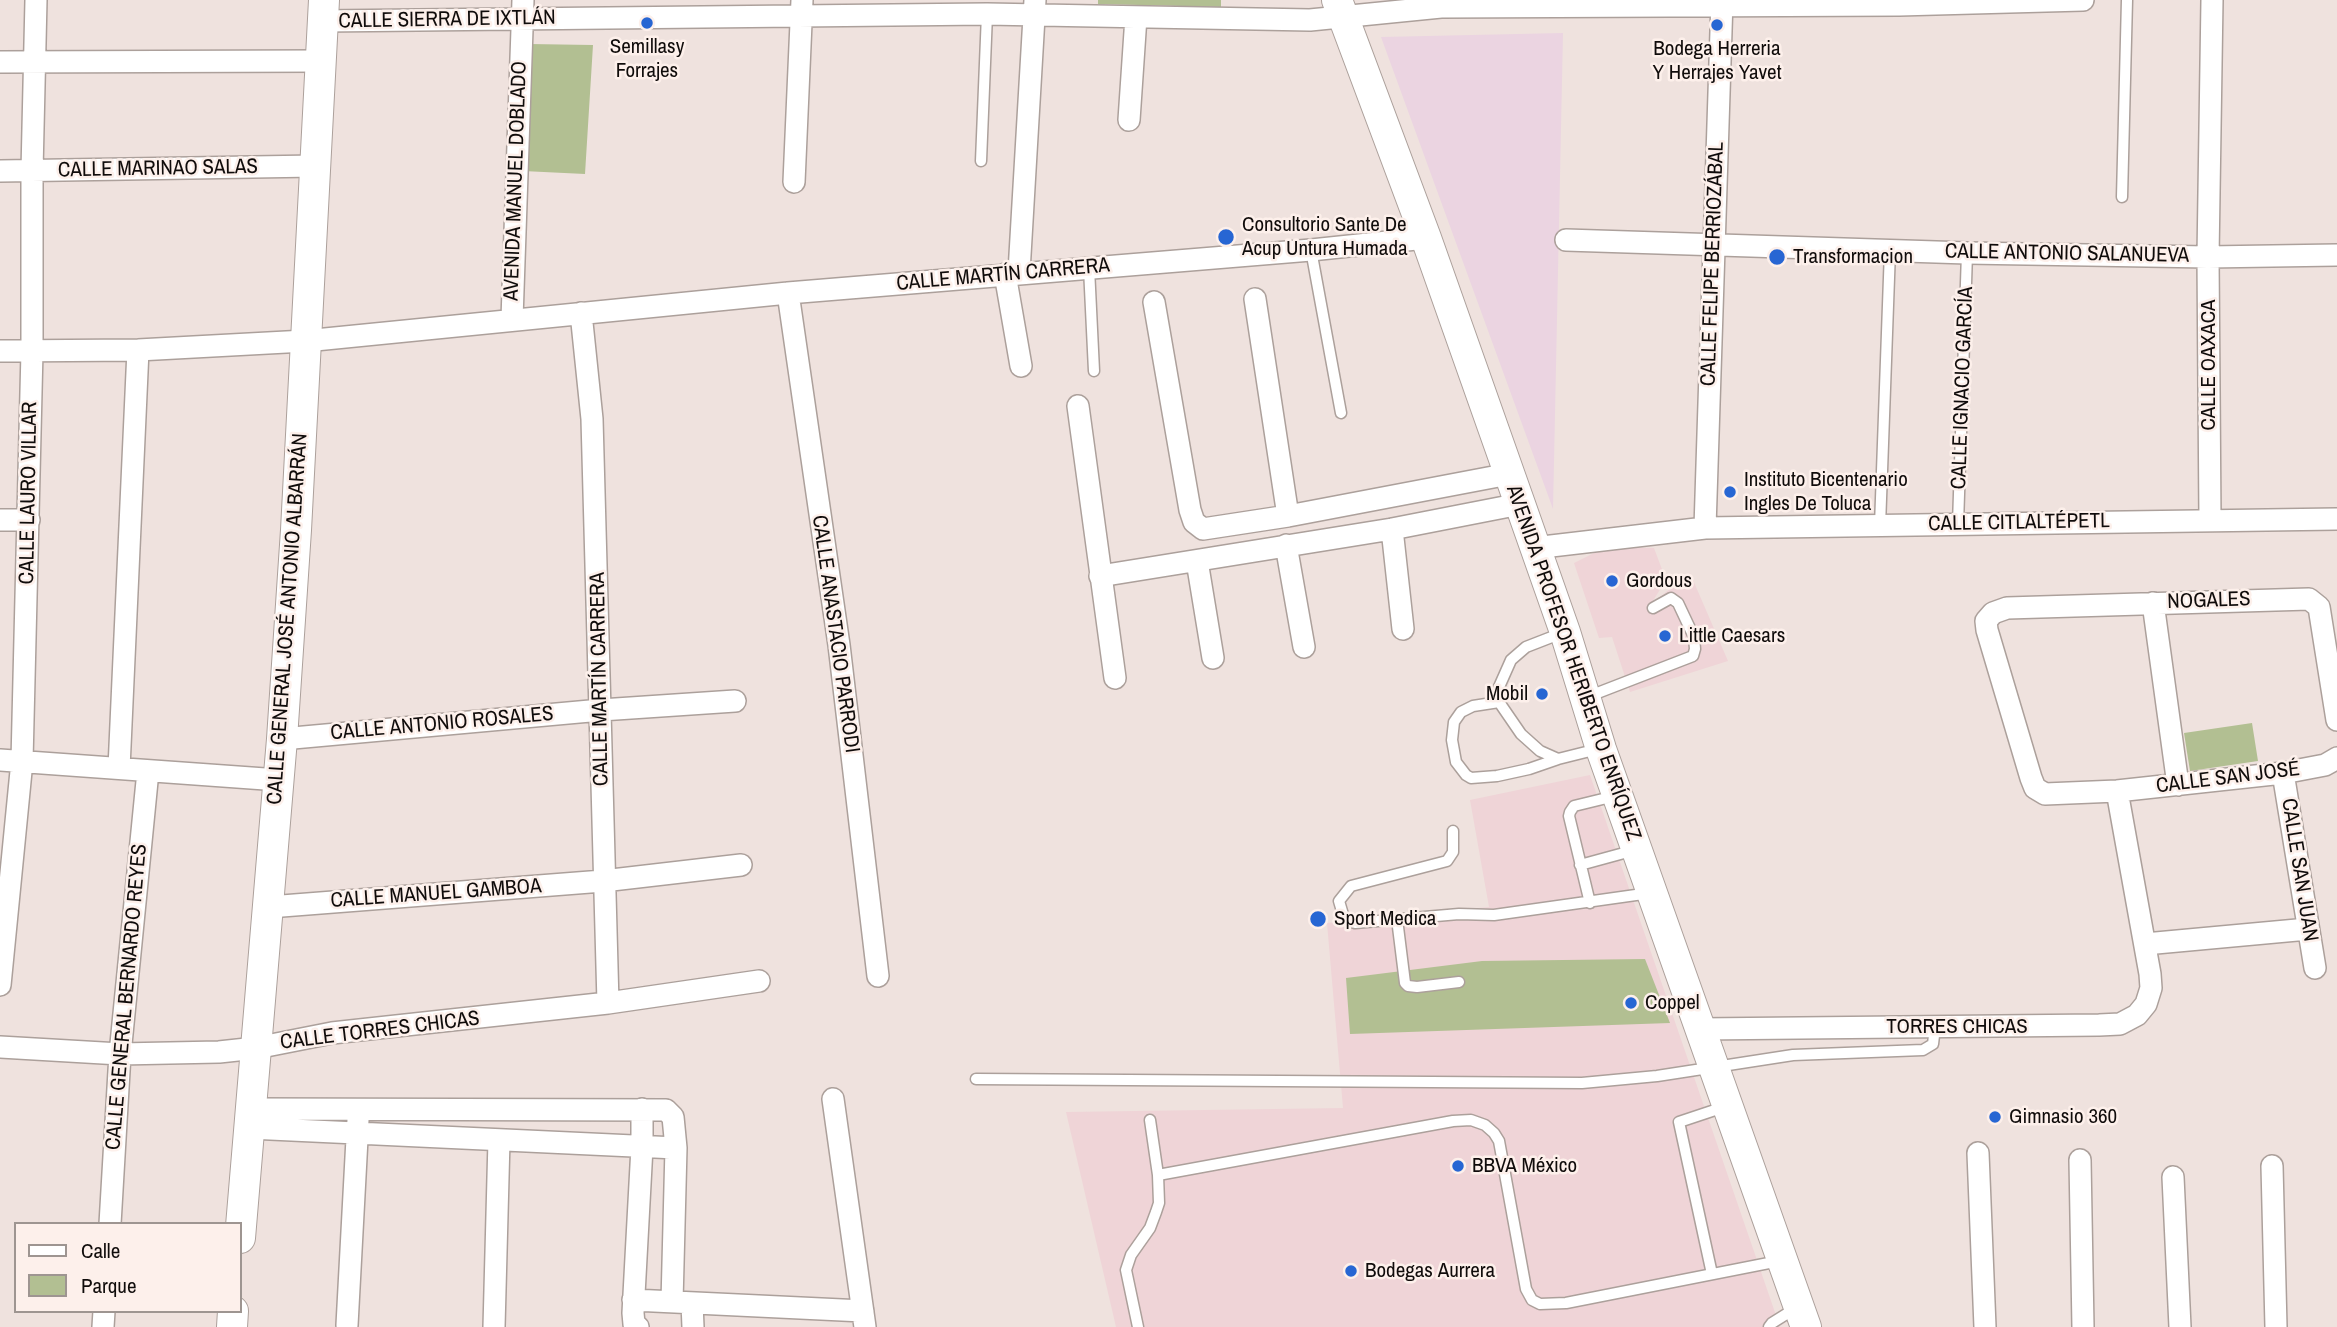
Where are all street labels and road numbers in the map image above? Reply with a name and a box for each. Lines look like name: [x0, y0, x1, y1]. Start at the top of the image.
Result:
street label: CALLE SIERRA DE IXTLÁN: [338, 6, 556, 34]
street label: AVENIDA MANUEL DOBLADO: [499, 61, 533, 301]
street label: CALLE FELIPE BERRIOZÁBAL: [1696, 142, 1730, 386]
street label: CALLE MARINAO SALAS: [58, 155, 258, 183]
street label: CALLE ANTONIO SALANUEVA: [1945, 239, 2189, 269]
street label: CALLE MARTÍN CARRERA: [895, 253, 1111, 297]
street label: CALLE IGNACIO GARCÍA: [1947, 286, 1979, 490]
street label: CALLE OAXACA: [2196, 299, 2222, 431]
street label: CALLE LAURO VILLAR: [15, 401, 43, 585]
street label: CALLE GENERAL JOSÉ ANTONIO ALBARRÁN: [262, 433, 314, 805]
street label: AVENIDA PROFESOR HERIBERTO ENRÍQUEZ: [1500, 482, 1646, 844]
street label: CALLE CITLALTÉPETL: [1928, 509, 2110, 537]
street label: CALLE ANASTACIO PARRODI: [806, 514, 864, 754]
street label: CALLE MARTÍN CARRERA: [586, 572, 614, 786]
street label: NOGALES: [2167, 587, 2251, 615]
street label: CALLE ANTONIO ROSALES: [330, 702, 554, 746]
street label: CALLE SAN JOSÉ: [2155, 757, 2301, 799]
street label: CALLE SAN JUAN: [2275, 797, 2323, 943]
street label: CALLE GENERAL BERNARDO REYES: [101, 843, 153, 1151]
street label: CALLE MANUEL GAMBOA: [330, 874, 542, 914]
street label: CALLE TORRES CHICAS: [279, 1006, 481, 1056]
street label: TORRES CHICAS: [1886, 1014, 2028, 1040]

